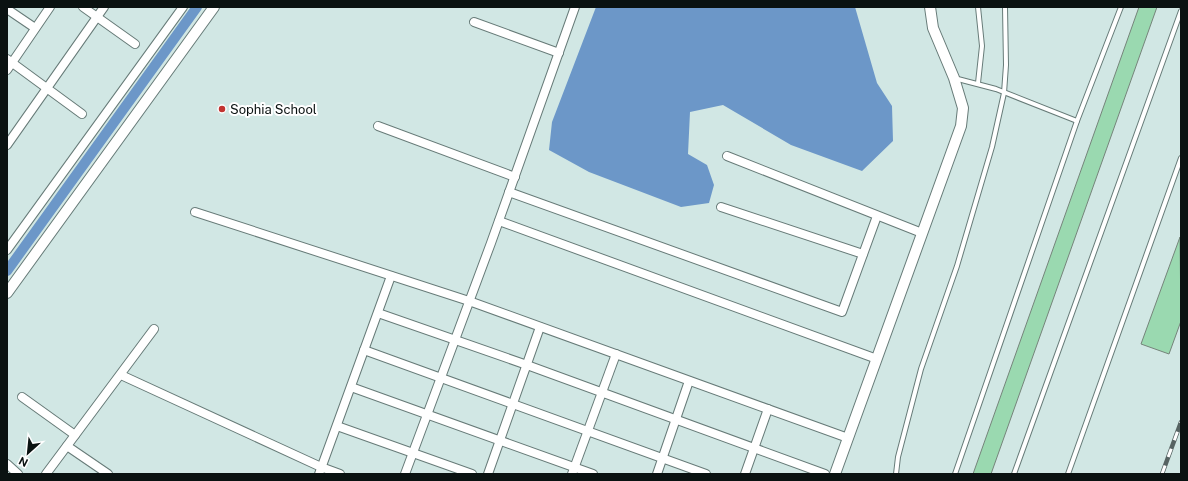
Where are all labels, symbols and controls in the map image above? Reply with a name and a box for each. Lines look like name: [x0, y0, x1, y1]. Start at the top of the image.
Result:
place label: Sophia School: [230, 102, 317, 117]
marker: Sophia School: [217, 104, 227, 114]
north arrow: [8, 433, 48, 473]
text: N: [17, 455, 30, 469]

